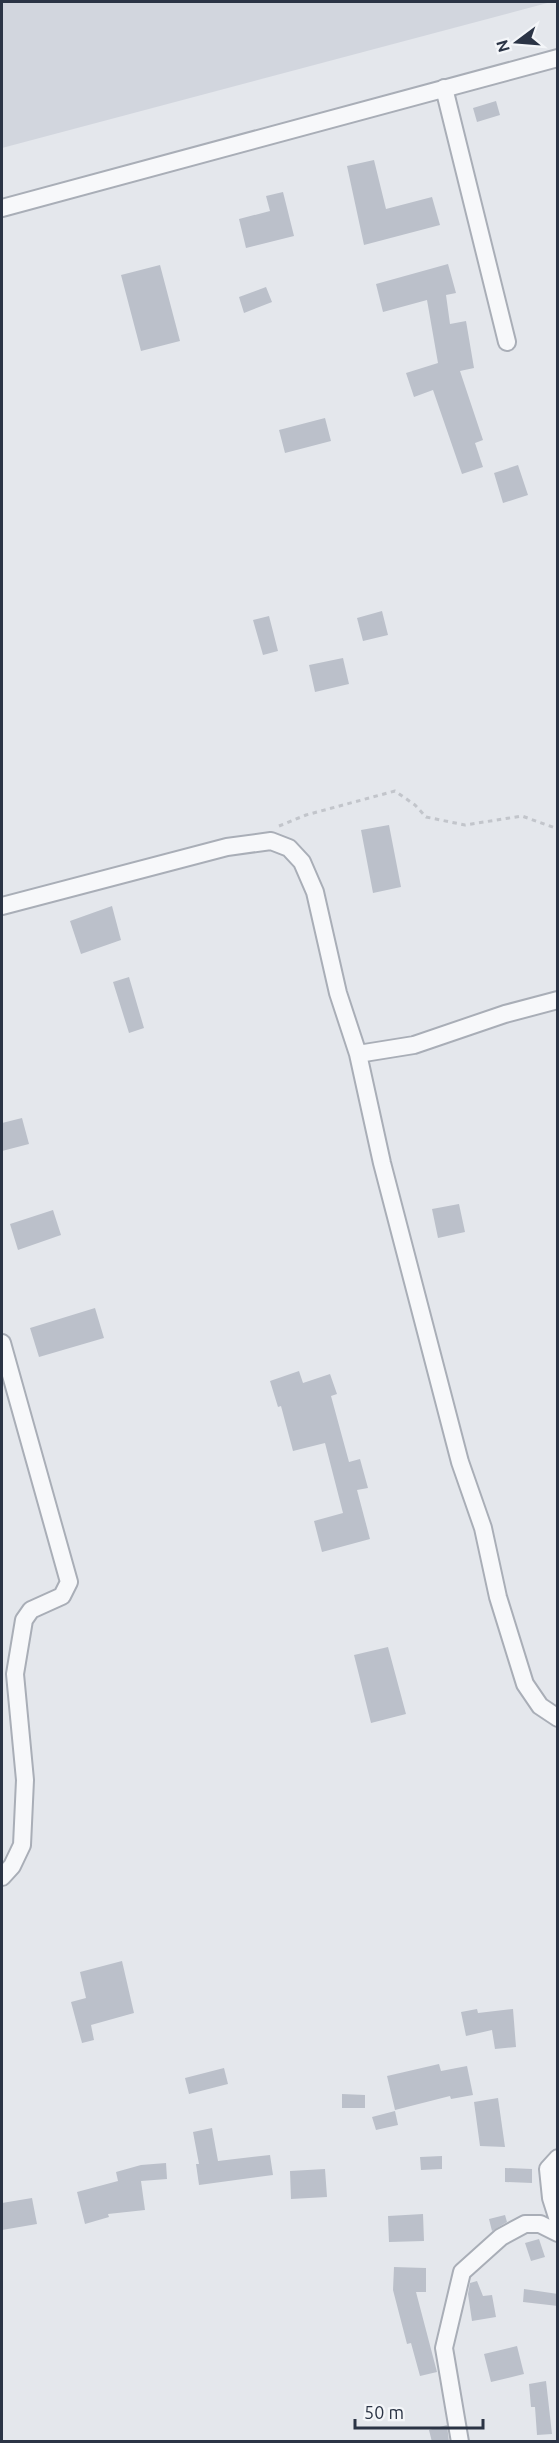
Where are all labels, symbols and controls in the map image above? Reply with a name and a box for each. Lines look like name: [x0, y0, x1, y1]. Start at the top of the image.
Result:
north arrow: [487, 12, 547, 72]
text: N: [492, 38, 513, 54]
scale bar: [355, 2392, 482, 2430]
text: 50 m: [364, 2402, 404, 2422]

